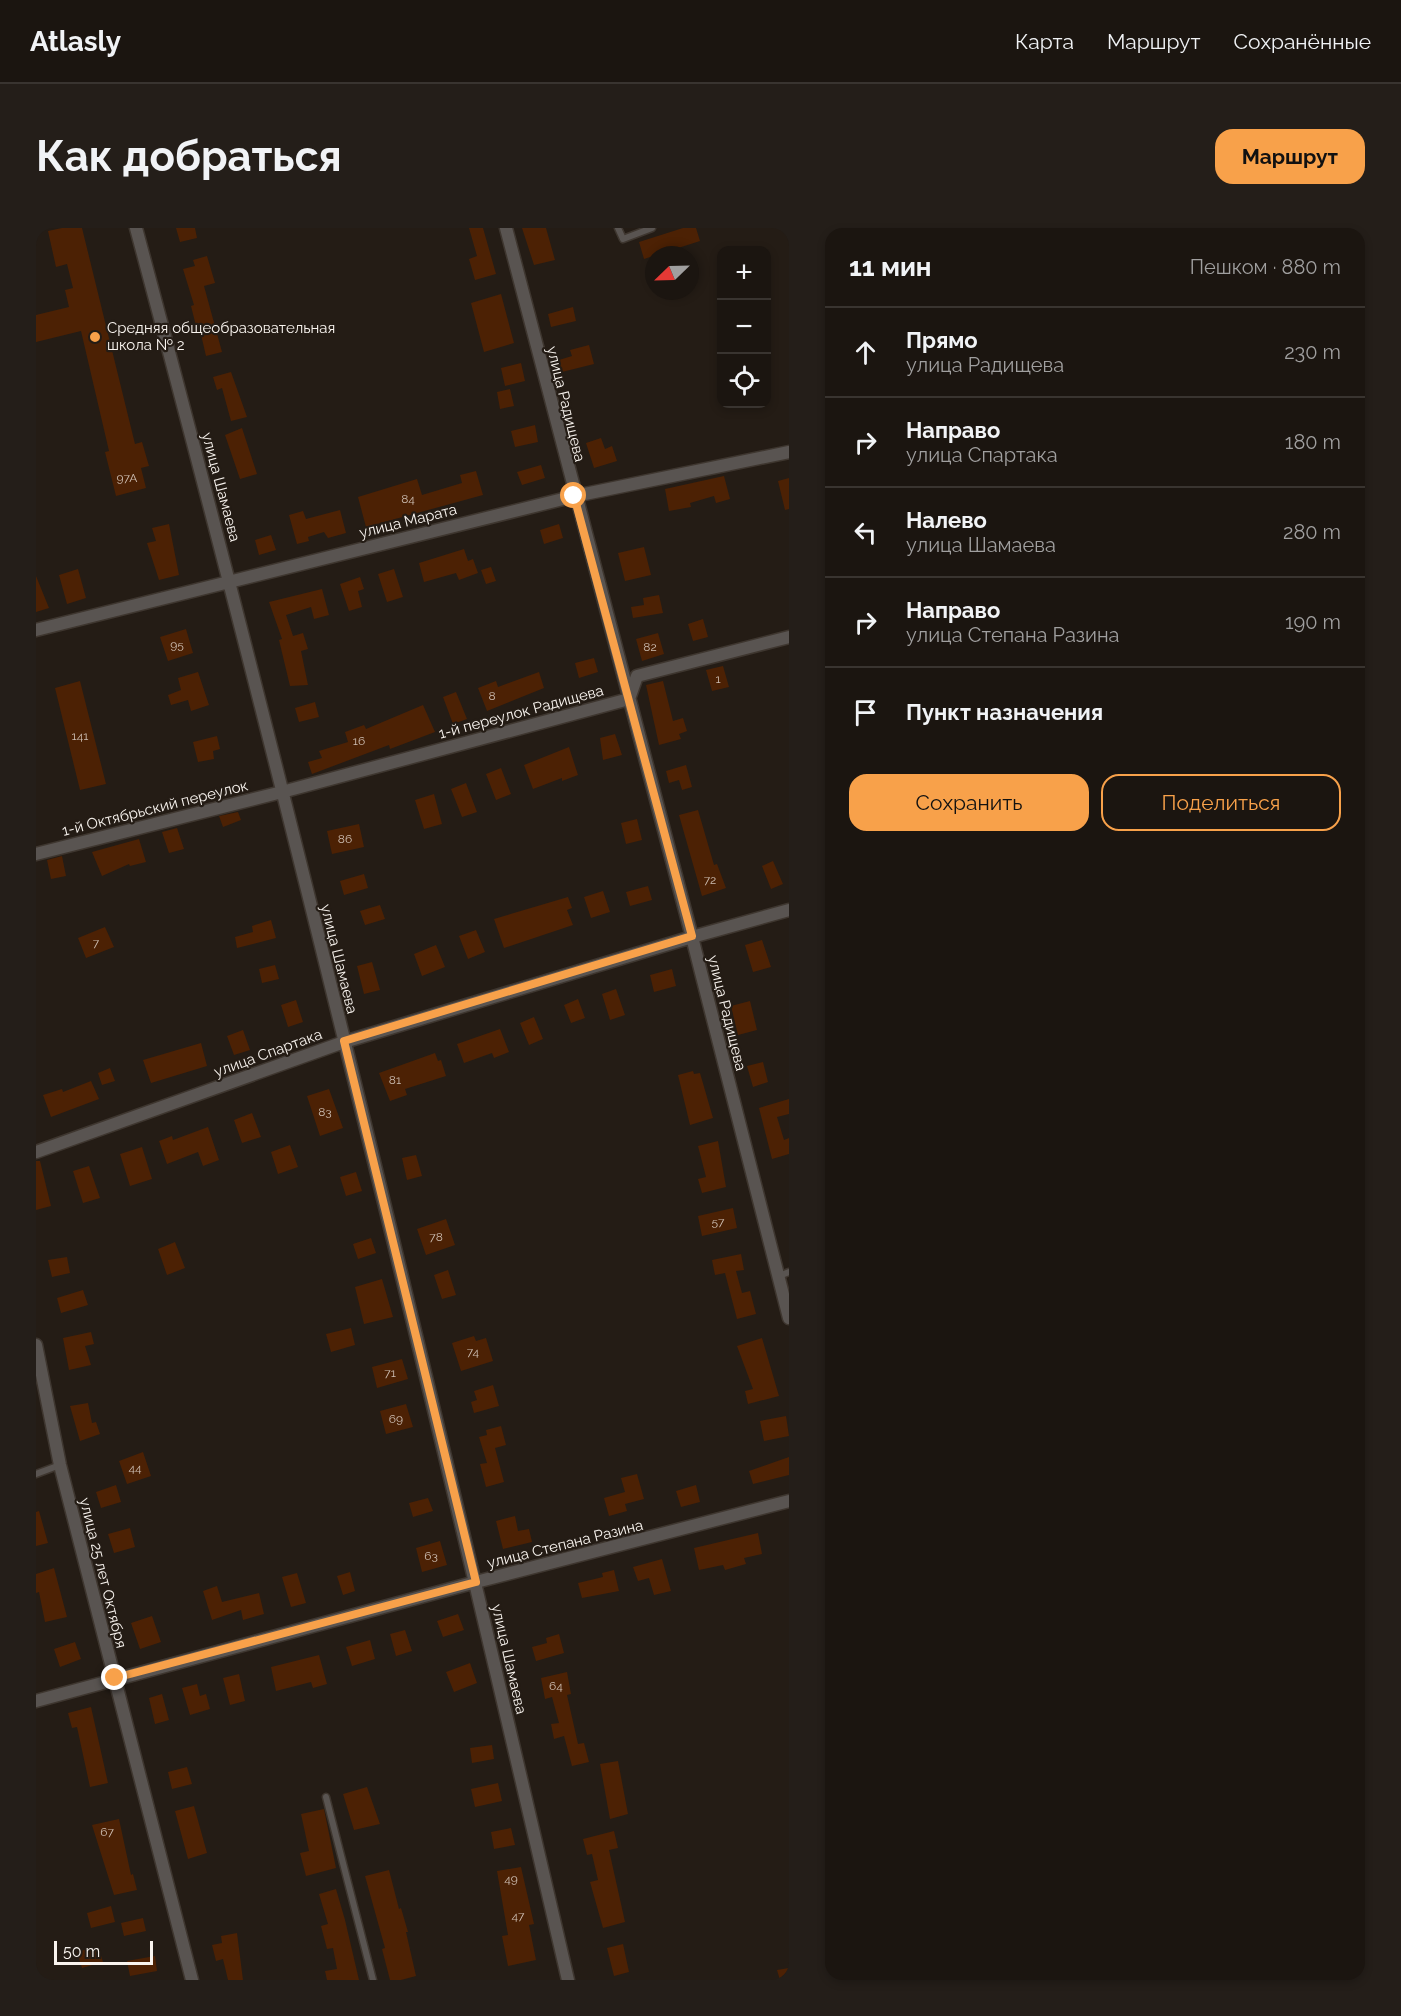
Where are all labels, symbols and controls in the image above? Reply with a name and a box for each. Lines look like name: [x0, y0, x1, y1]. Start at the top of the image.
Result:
text: Atlasly: [30, 25, 121, 58]
text: Карта: [1015, 29, 1074, 54]
text: Маршрут: [1107, 29, 1200, 54]
text: Сохранённые: [1233, 29, 1371, 54]
button: Маршрут: [1215, 129, 1365, 184]
text: Как добраться: [36, 132, 342, 181]
north arrow: [645, 246, 699, 300]
map controls: [717, 246, 771, 408]
button: +: [717, 246, 771, 300]
text: 11 мин: [849, 252, 932, 282]
text: Пешком · 880 m: [1190, 255, 1341, 279]
button: −: [717, 300, 771, 354]
place label: Средняя общеобразовательная школа № 2: [107, 319, 335, 354]
text: Прямо: [906, 327, 978, 353]
marker: Средняя общеобразовательная школа № 2: [88, 330, 102, 344]
icon: ahead: [849, 336, 882, 369]
text: 230 m: [1284, 340, 1341, 364]
street label: улица Радищева: [543, 344, 589, 464]
text: улица Радищева: [906, 353, 1064, 377]
button: locate: [717, 354, 771, 408]
text: Направо: [906, 417, 1000, 443]
icon: right: [849, 426, 882, 459]
street label: улица Шамаева: [198, 430, 244, 544]
text: 180 m: [1285, 430, 1341, 454]
text: улица Спартака: [906, 443, 1058, 467]
house number: 97А: [117, 471, 137, 485]
route start: [560, 482, 586, 508]
house number: 84: [401, 492, 415, 506]
street label: улица Марата: [357, 500, 459, 542]
text: Налево: [906, 507, 987, 533]
icon: left: [849, 516, 882, 549]
text: 280 m: [1283, 520, 1341, 544]
text: улица Шамаева: [906, 533, 1056, 557]
text: Направо: [906, 597, 1000, 623]
icon: right: [849, 606, 882, 639]
text: 190 m: [1285, 610, 1341, 634]
text: улица Степана Разина: [906, 623, 1119, 647]
house number: 95: [170, 638, 184, 652]
house number: 82: [643, 640, 657, 654]
house number: 1: [715, 672, 721, 686]
street label: 1-й переулок Радищева: [437, 681, 605, 743]
house number: 8: [488, 689, 496, 703]
icon: arrive: [849, 696, 882, 729]
text: Пункт назначения: [906, 699, 1103, 725]
house number: 141: [72, 729, 88, 743]
house number: 16: [353, 734, 365, 748]
button: Сохранить: [849, 774, 1089, 831]
button: Поделиться: [1101, 774, 1341, 831]
street label: 1-й Октябрьский переулок: [60, 776, 250, 840]
house number: 86: [338, 832, 352, 846]
house number: 72: [704, 873, 716, 887]
street label: улица Шамаева: [317, 902, 361, 1016]
house number: 7: [93, 936, 100, 950]
street label: улица Радищева: [704, 953, 750, 1073]
street label: улица Спартака: [211, 1025, 325, 1081]
house number: 81: [389, 1073, 401, 1087]
house number: 83: [318, 1105, 332, 1119]
house number: 57: [712, 1215, 725, 1229]
house number: 78: [429, 1230, 443, 1244]
house number: 74: [467, 1345, 480, 1359]
house number: 71: [384, 1366, 396, 1380]
house number: 69: [389, 1412, 403, 1426]
house number: 44: [128, 1461, 142, 1475]
street label: улица 25 лет Октября: [76, 1496, 130, 1650]
street label: улица Степана Разина: [485, 1516, 645, 1572]
house number: 63: [424, 1549, 438, 1563]
street label: улица Шамаева: [488, 1602, 530, 1716]
route end: [101, 1664, 127, 1690]
house number: 64: [549, 1679, 563, 1693]
house number: 67: [100, 1825, 114, 1839]
house number: 49: [504, 1872, 518, 1886]
house number: 47: [512, 1909, 525, 1923]
scale bar: [54, 1938, 153, 1966]
text: 50 m: [63, 1942, 100, 1961]

